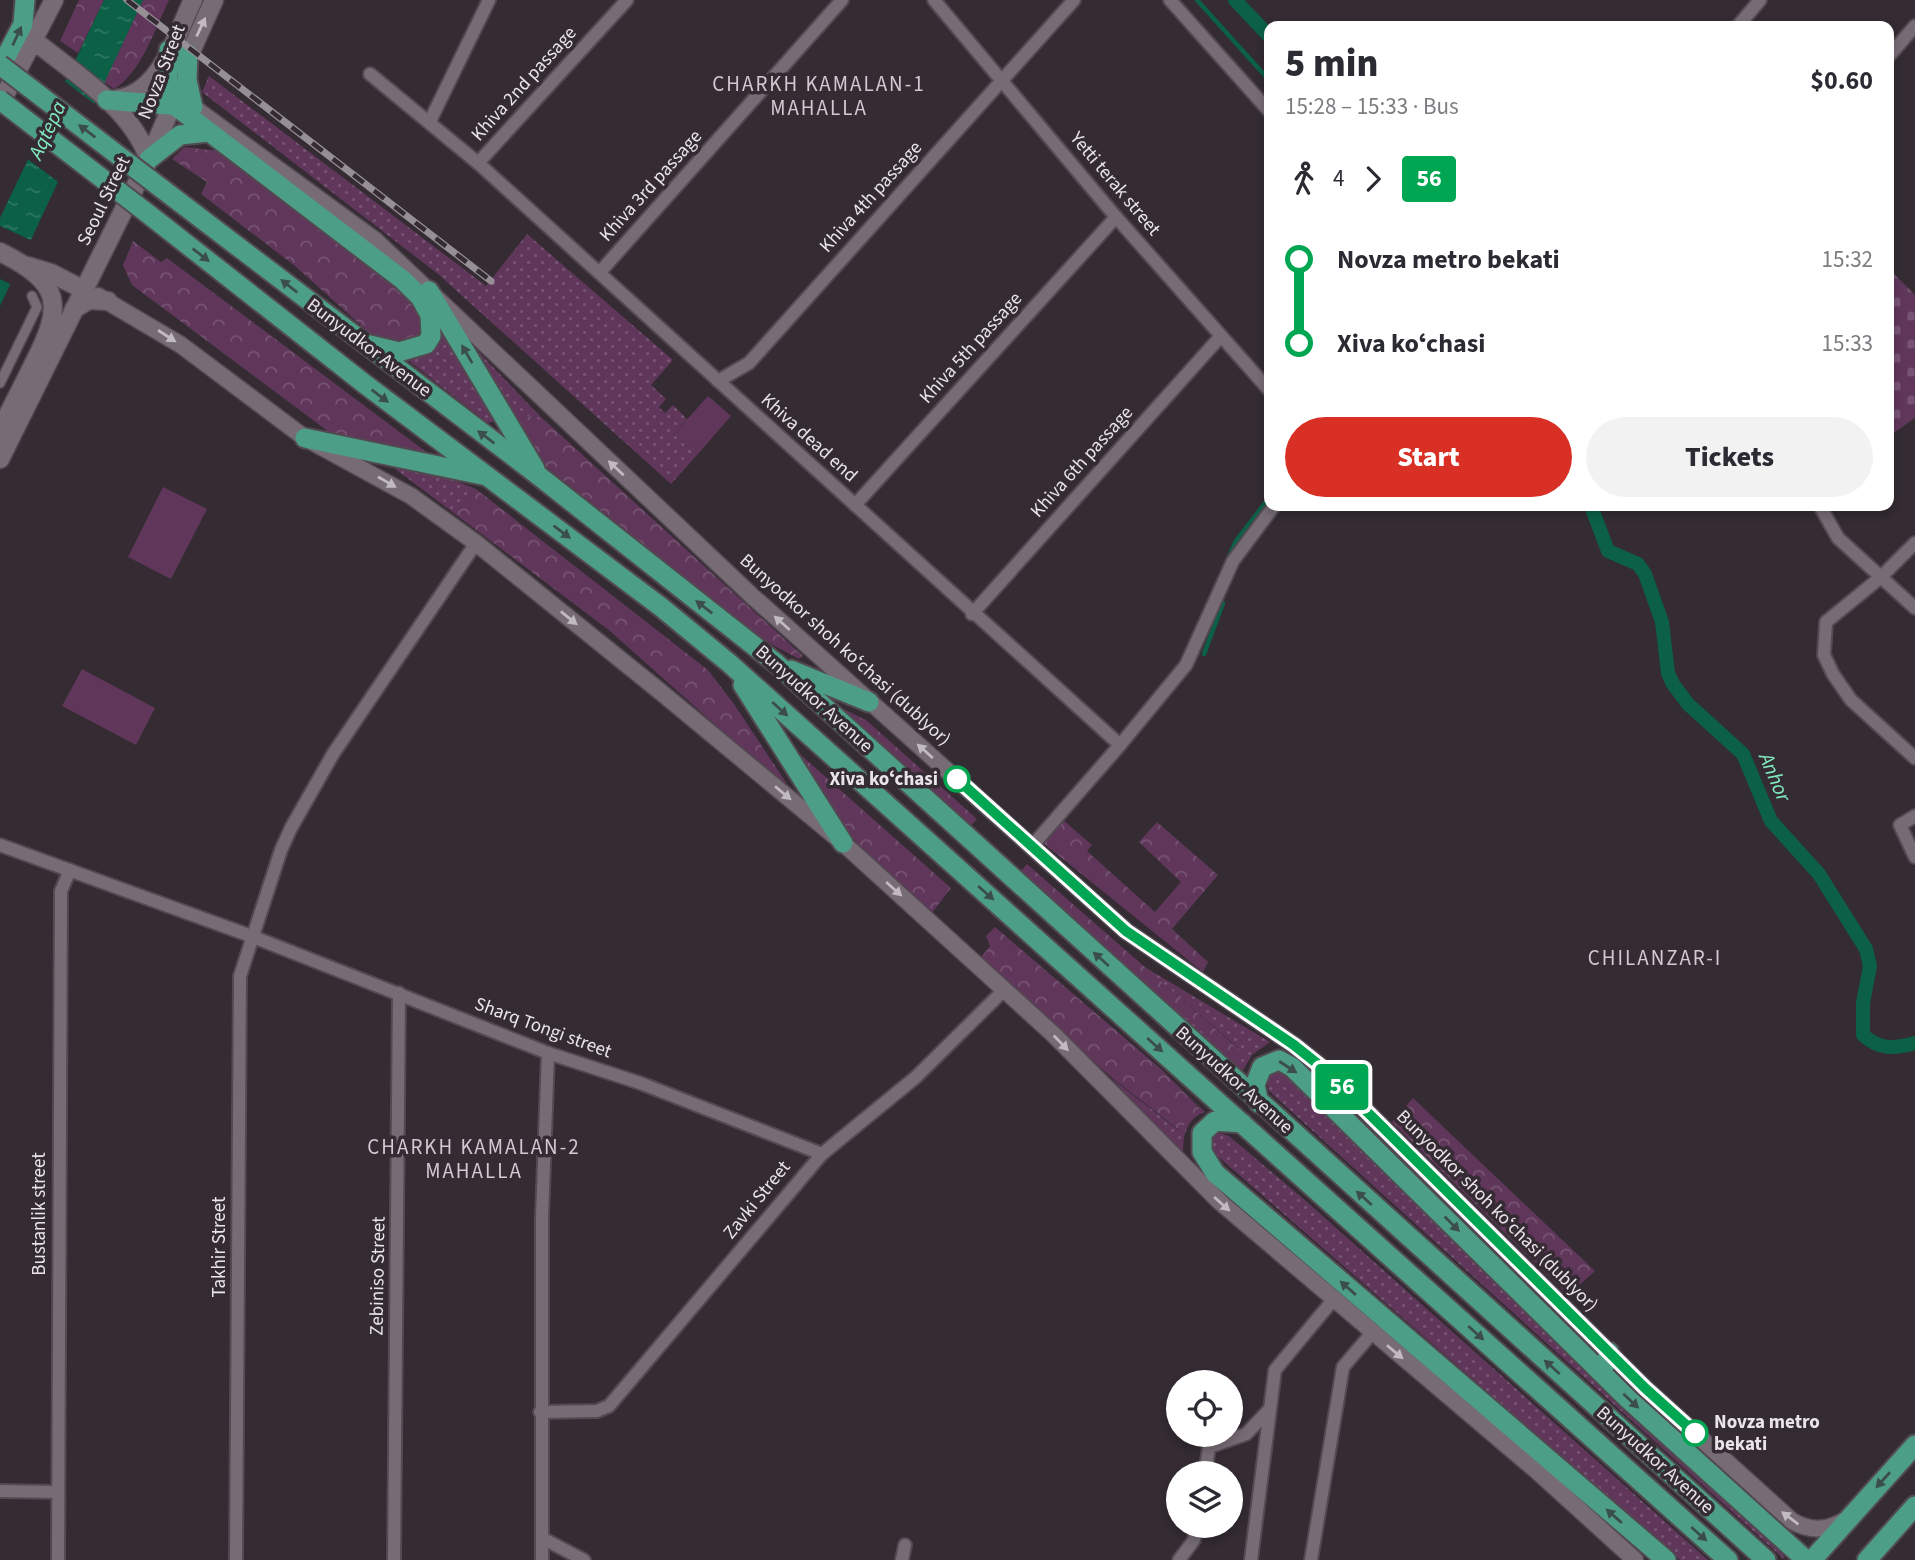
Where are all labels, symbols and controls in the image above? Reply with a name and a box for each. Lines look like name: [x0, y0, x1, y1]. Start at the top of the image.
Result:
one-way arrow: [195, 17, 207, 37]
street label: Novza Street: [132, 20, 193, 123]
street label: Khiva 2nd passage: [465, 21, 583, 147]
one-way arrow: [12, 25, 23, 46]
text: 5 min: [1285, 37, 1378, 91]
text: $0.60: [1810, 62, 1873, 99]
district label: CHARKH KAMALAN-1 MAHALLA: [712, 69, 926, 123]
text: 15:28 – 15:33 · Bus: [1285, 90, 1459, 123]
water label: Aqtepa: [20, 96, 73, 166]
street label: Khiva 3rd passage: [593, 124, 709, 248]
one-way arrow: [78, 125, 96, 139]
street label: Yetti terak street: [1063, 125, 1167, 242]
street label: Khiva 4th passage: [813, 135, 929, 259]
street label: Seoul Street: [71, 151, 138, 250]
icon: walk: [1285, 160, 1323, 198]
icon: forward: [1354, 160, 1392, 198]
text: 56: [1416, 161, 1442, 196]
text: 4: [1333, 162, 1344, 195]
text: Novza metro bekati: [1337, 241, 1560, 278]
text: 15:32: [1822, 243, 1873, 276]
one-way arrow: [192, 248, 210, 262]
one-way arrow: [280, 279, 298, 294]
street label: Khiva 5th passage: [913, 286, 1029, 410]
street label: Bunyudkor Avenue: [301, 292, 437, 404]
text: Xiva koʻchasi: [1337, 325, 1485, 362]
text: 15:33: [1822, 327, 1873, 360]
one-way arrow: [157, 329, 177, 342]
one-way arrow: [461, 344, 474, 363]
street label: Khiva dead end: [755, 387, 863, 489]
one-way arrow: [371, 388, 389, 402]
street label: Khiva 6th passage: [1024, 400, 1140, 524]
button: Start: [1285, 417, 1572, 497]
button: Tickets: [1586, 417, 1873, 497]
one-way arrow: [478, 429, 496, 444]
one-way arrow: [607, 460, 625, 476]
one-way arrow: [377, 475, 397, 487]
one-way arrow: [553, 525, 571, 539]
street label: Bunyodkor shoh koʻchasi (dublyor): [733, 548, 957, 752]
one-way arrow: [696, 599, 714, 614]
one-way arrow: [560, 610, 577, 625]
one-way arrow: [773, 615, 791, 631]
street label: Bunyudkor Avenue: [749, 639, 879, 759]
one-way arrow: [771, 701, 789, 717]
one-way arrow: [917, 744, 934, 759]
water label: Anhor: [1751, 746, 1799, 807]
place label: Xiva koʻchasi: [830, 766, 938, 793]
marker: Xiva koʻchasi: [944, 766, 970, 792]
one-way arrow: [774, 785, 791, 800]
one-way arrow: [885, 881, 903, 897]
one-way arrow: [977, 885, 994, 901]
district label: CHILANZAR-I: [1588, 943, 1722, 973]
one-way arrow: [1092, 951, 1110, 967]
street label: Sharq Tongi street: [471, 991, 616, 1066]
street label: Bunyudkor Avenue: [1169, 1020, 1299, 1140]
one-way arrow: [1053, 1034, 1069, 1051]
one-way arrow: [1146, 1037, 1164, 1053]
one-way arrow: [1278, 1060, 1298, 1073]
line badge: 56: [1310, 1064, 1374, 1110]
text: 56: [1329, 1069, 1355, 1104]
street label: Bunyodkor shoh koʻchasi (dublyor): [1390, 1104, 1604, 1318]
district label: CHARKH KAMALAN-2 MAHALLA: [367, 1132, 581, 1186]
street label: Bustanlik street: [26, 1152, 53, 1276]
street label: Zavki Street: [717, 1155, 797, 1245]
one-way arrow: [1356, 1191, 1373, 1207]
street label: Takhir Street: [206, 1196, 233, 1297]
one-way arrow: [1213, 1196, 1231, 1212]
street label: Zebiniso Street: [363, 1216, 393, 1336]
one-way arrow: [1443, 1216, 1460, 1232]
one-way arrow: [1339, 1280, 1357, 1296]
one-way arrow: [1467, 1325, 1484, 1340]
one-way arrow: [1386, 1344, 1403, 1359]
one-way arrow: [1543, 1360, 1560, 1375]
map controls: [1166, 1370, 1243, 1538]
button: locate: [1166, 1370, 1243, 1447]
one-way arrow: [1622, 1393, 1639, 1409]
street label: Bunyudkor Avenue: [1590, 1400, 1720, 1520]
place label: Novza metro bekati: [1714, 1409, 1820, 1458]
marker: Novza metro bekati: [1682, 1420, 1708, 1446]
button: layers: [1166, 1461, 1243, 1538]
one-way arrow: [1876, 1471, 1892, 1488]
one-way arrow: [1605, 1508, 1623, 1524]
one-way arrow: [1781, 1511, 1799, 1525]
one-way arrow: [1690, 1526, 1707, 1542]

